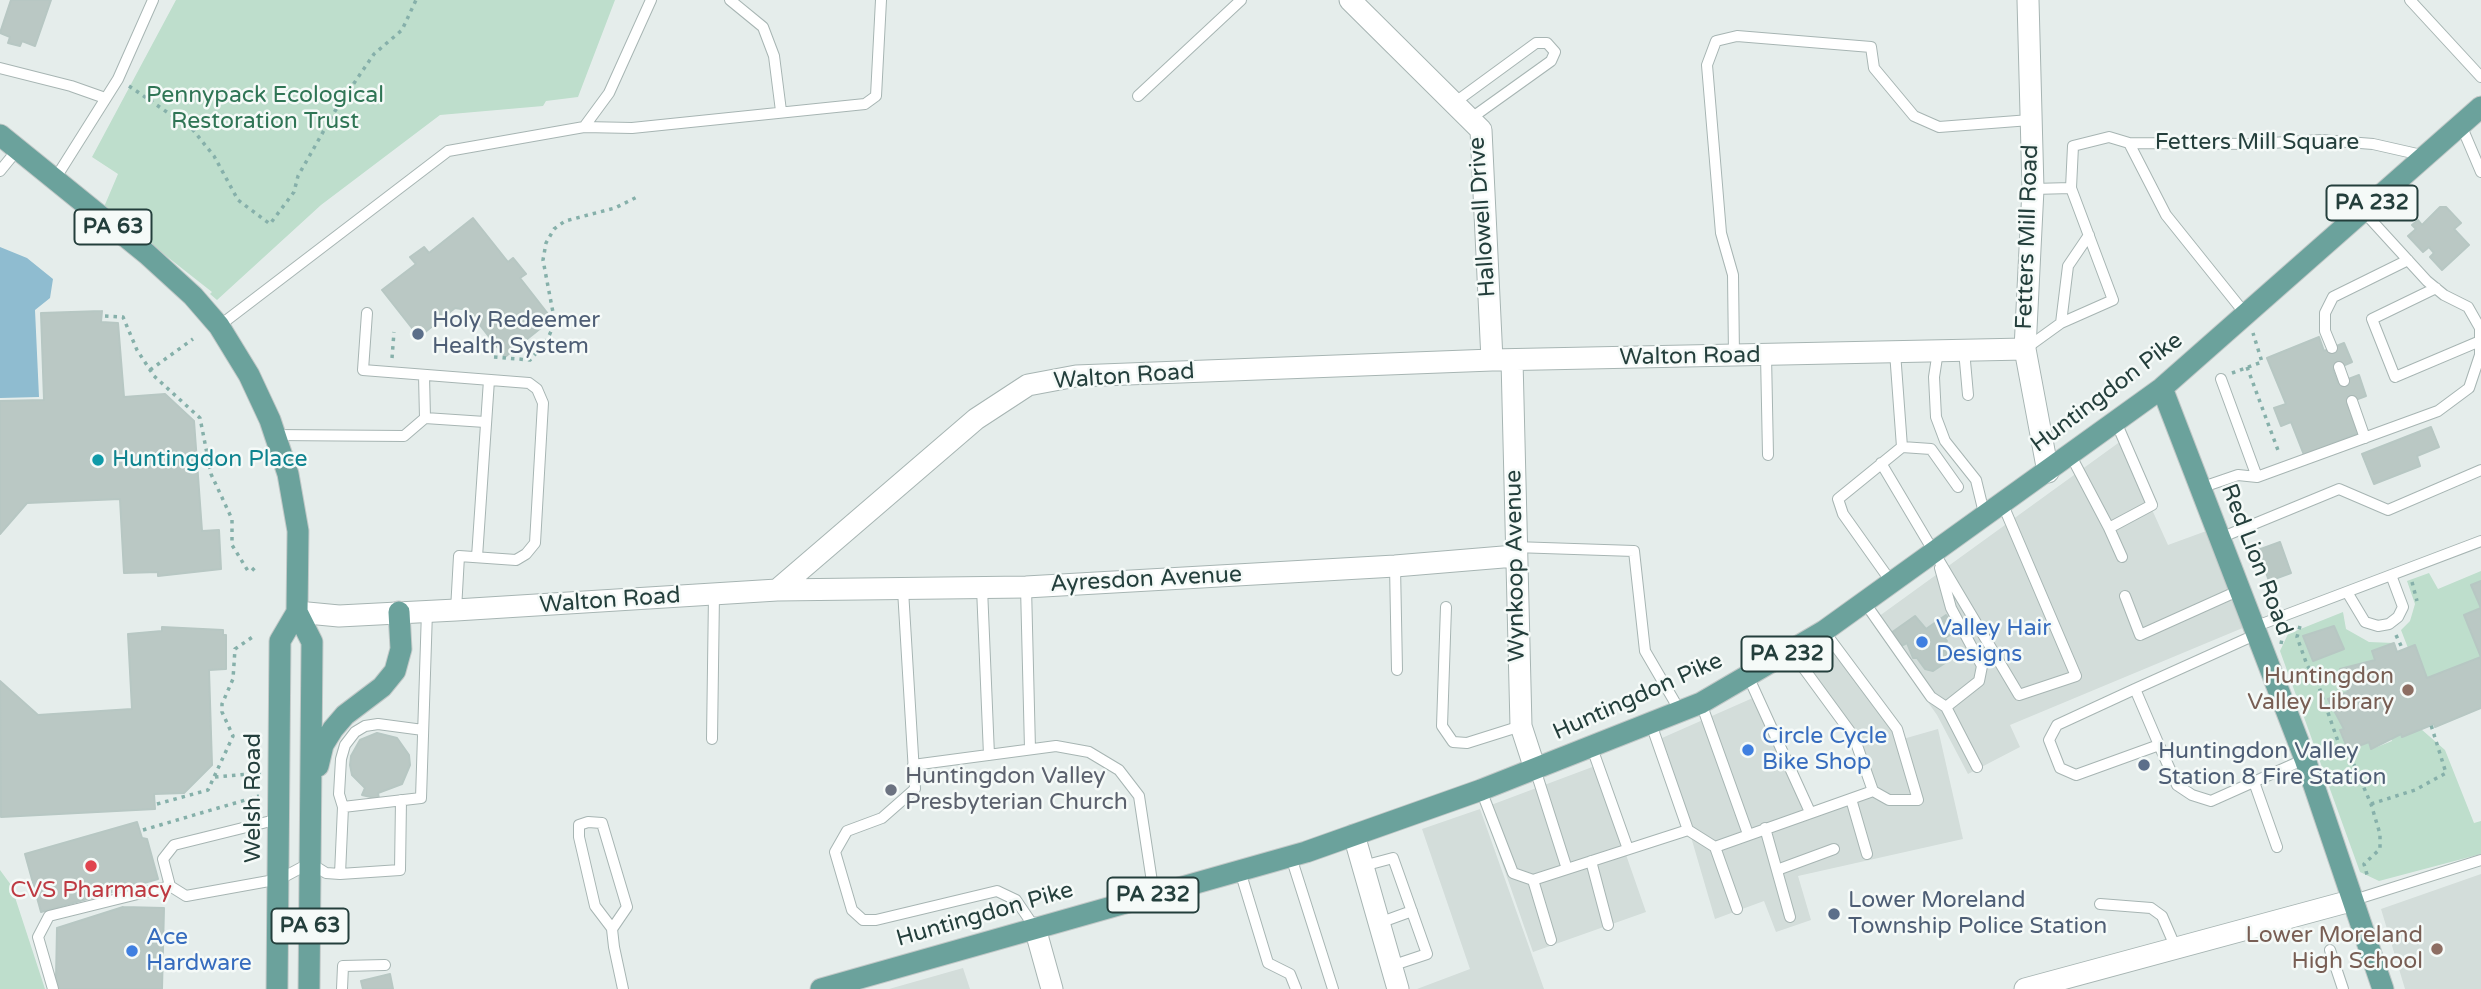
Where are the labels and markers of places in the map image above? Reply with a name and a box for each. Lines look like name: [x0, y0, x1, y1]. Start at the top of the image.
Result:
place label: Holy Redeemer Health System: [432, 307, 600, 361]
marker: Holy Redeemer Health System: [410, 326, 426, 342]
place label: Huntingdon Place: [112, 446, 307, 474]
marker: Huntingdon Place: [90, 452, 106, 468]
place label: Valley Hair Designs: [1936, 615, 2051, 669]
marker: Valley Hair Designs: [1914, 634, 1930, 650]
place label: Huntingdon Valley Library: [2247, 663, 2394, 717]
marker: Huntingdon Valley Library: [2400, 682, 2416, 698]
place label: Circle Cycle Bike Shop: [1762, 723, 1887, 777]
place label: Huntingdon Valley Station 8 Fire Station: [2158, 738, 2387, 792]
marker: Circle Cycle Bike Shop: [1740, 742, 1756, 758]
marker: Huntingdon Valley Station 8 Fire Station: [2136, 757, 2152, 773]
place label: Huntingdon Valley Presbyterian Church: [905, 763, 1128, 817]
marker: Huntingdon Valley Presbyterian Church: [883, 782, 899, 798]
marker: CVS Pharmacy: [83, 858, 99, 874]
place label: CVS Pharmacy: [10, 877, 172, 905]
place label: Lower Moreland Township Police Station: [1848, 887, 2107, 941]
marker: Lower Moreland Township Police Station: [1826, 906, 1842, 922]
place label: Lower Moreland High School: [2246, 922, 2423, 976]
place label: Ace Hardware: [146, 924, 252, 978]
marker: Lower Moreland High School: [2429, 941, 2445, 957]
marker: Ace Hardware: [124, 943, 140, 959]

